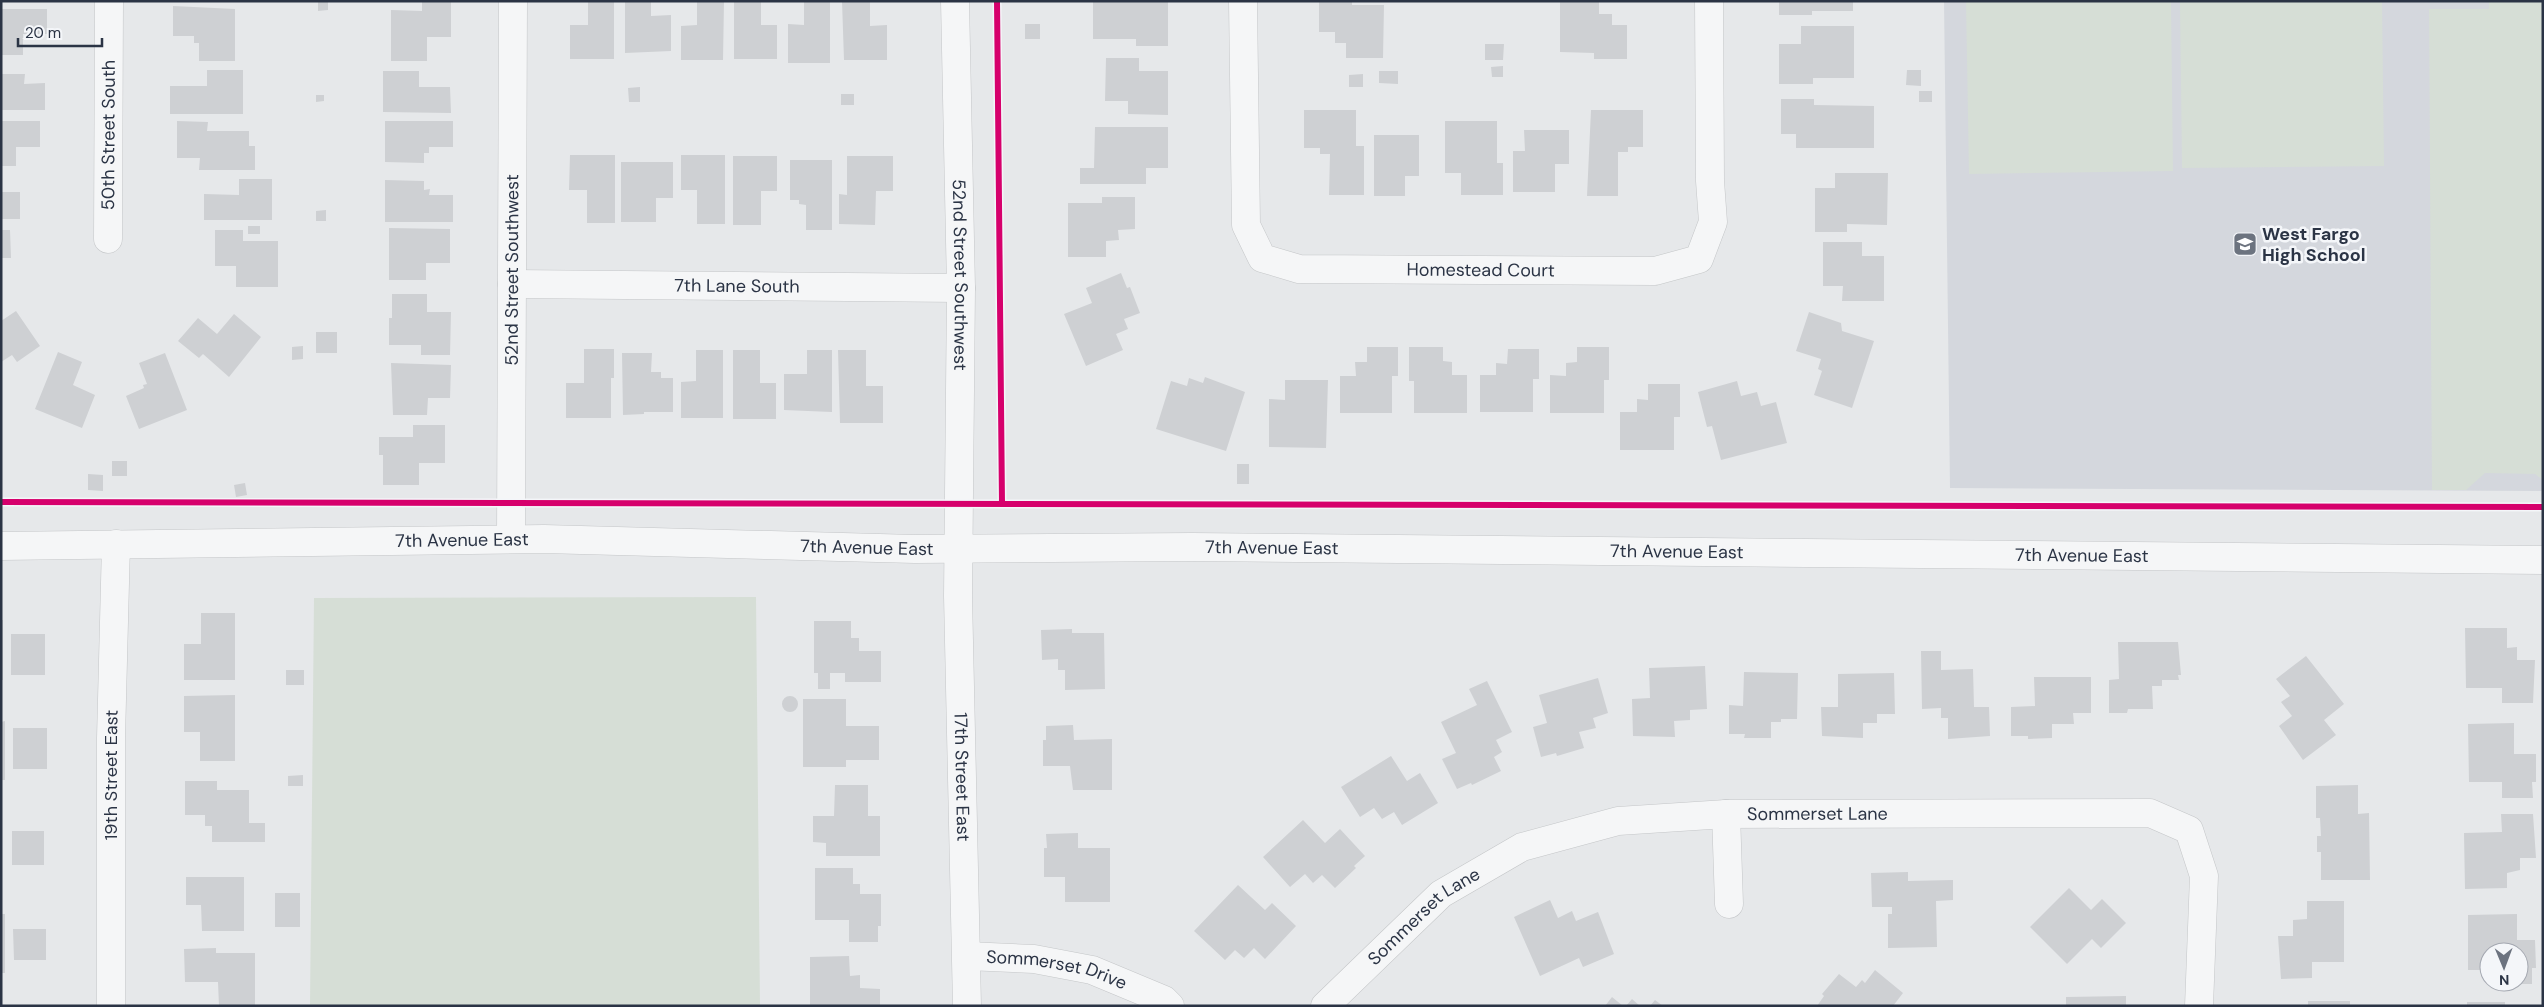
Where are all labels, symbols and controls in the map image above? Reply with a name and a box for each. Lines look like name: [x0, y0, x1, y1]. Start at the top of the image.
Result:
scale bar: [18, 15, 101, 47]
text: 20 m: [25, 23, 61, 43]
street label: 50th Street South: [96, 60, 121, 210]
street label: 52nd Street Southwest: [500, 174, 524, 366]
street label: 52nd Street Southwest: [947, 179, 973, 371]
place label: West Fargo High School: [2262, 222, 2366, 267]
school or university icon: West Fargo High School: [2232, 231, 2258, 257]
street label: Homestead Court: [1406, 258, 1555, 282]
street label: 7th Lane South: [674, 273, 800, 299]
street label: 7th Avenue East: [395, 527, 529, 553]
street label: 7th Avenue East: [800, 534, 934, 561]
street label: 7th Avenue East: [1205, 535, 1339, 560]
street label: 7th Avenue East: [1610, 539, 1744, 564]
street label: 7th Avenue East: [2015, 543, 2149, 568]
street label: 19th Street East: [99, 709, 124, 840]
street label: 17th Street East: [949, 712, 975, 842]
street label: Sommerset Lane: [1747, 802, 1888, 826]
street label: Sommerset Lane: [1362, 862, 1484, 970]
north arrow: [2479, 942, 2529, 992]
street label: Sommerset Drive: [986, 945, 1131, 995]
text: N: [2499, 971, 2509, 989]

